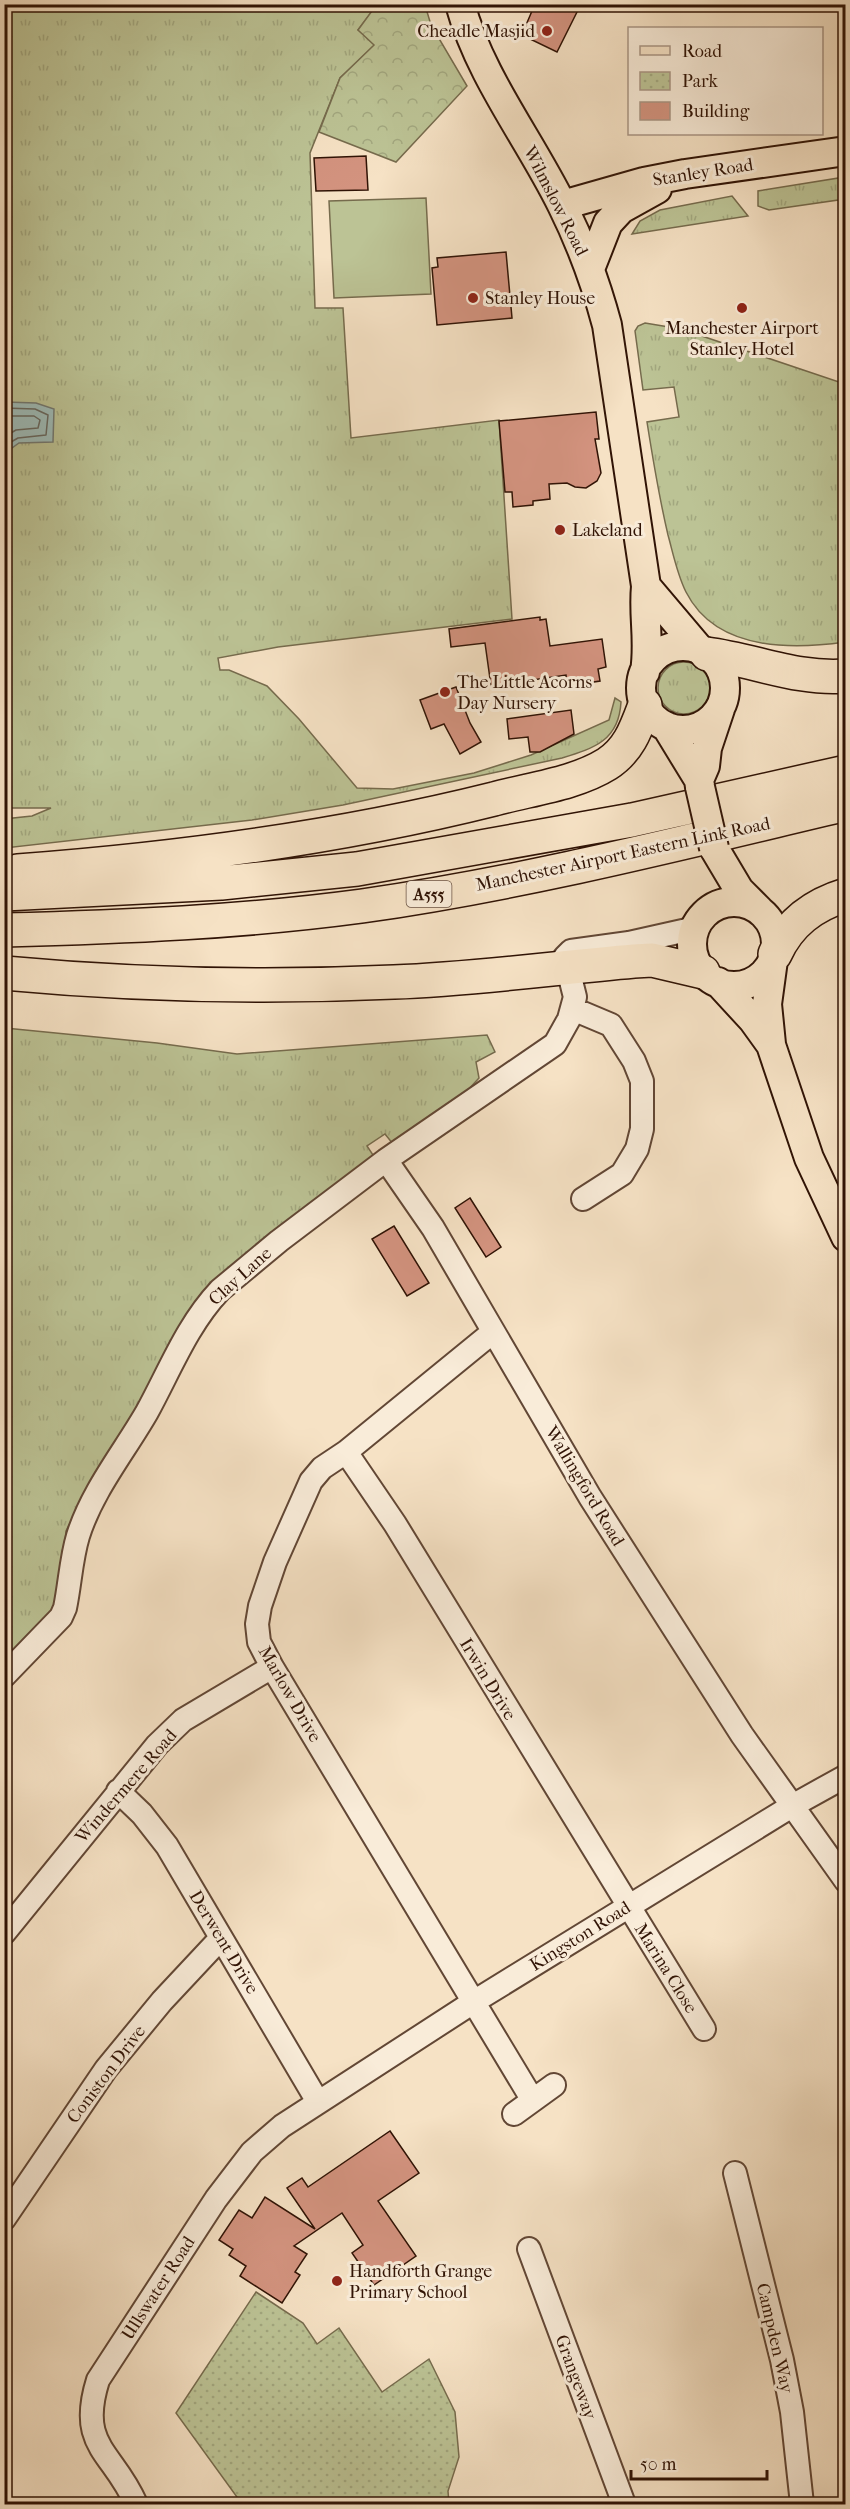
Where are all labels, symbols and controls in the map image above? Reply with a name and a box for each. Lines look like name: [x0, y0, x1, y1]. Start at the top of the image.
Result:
place label: Cheadle Masjid: [417, 21, 535, 42]
marker: Cheadle Masjid: [540, 24, 554, 38]
legend: [628, 27, 823, 135]
text: Road: [682, 41, 722, 62]
text: Park: [682, 71, 719, 92]
text: Building: [682, 101, 750, 122]
street label: Wilmslow Road: [518, 142, 592, 260]
street label: Stanley Road: [651, 154, 755, 191]
place label: Stanley House: [485, 288, 595, 309]
marker: Stanley House: [466, 291, 480, 305]
marker: Manchester Airport Stanley Hotel: [735, 301, 749, 315]
place label: Manchester Airport Stanley Hotel: [665, 318, 819, 360]
place label: Lakeland: [572, 520, 643, 541]
marker: Lakeland: [553, 523, 567, 537]
place label: The Little Acorns Day Nursery: [457, 672, 592, 714]
marker: The Little Acorns Day Nursery: [438, 685, 452, 699]
street label: Manchester Airport Eastern Link Road: [474, 813, 772, 896]
road number: A555: [406, 881, 452, 907]
street label: Clay Lane: [205, 1243, 276, 1310]
street label: Wallingford Road: [540, 1422, 629, 1550]
street label: Irwin Drive: [455, 1635, 520, 1724]
street label: Marlow Drive: [254, 1643, 325, 1746]
street label: Windermere Road: [71, 1725, 182, 1848]
street label: Derwent Drive: [184, 1887, 263, 1998]
street label: Kingston Road: [526, 1897, 635, 1976]
street label: Marina Close: [630, 1919, 702, 2017]
street label: Coniston Drive: [63, 2021, 150, 2127]
street label: Ullswater Road: [117, 2232, 200, 2344]
place label: Handforth Grange Primary School: [349, 2261, 492, 2303]
marker: Handforth Grange Primary School: [330, 2274, 344, 2288]
street label: Campden Way: [752, 2281, 798, 2397]
street label: Grangeway: [551, 2332, 601, 2424]
scale bar: [631, 2443, 768, 2481]
text: 50 m: [640, 2454, 677, 2475]

